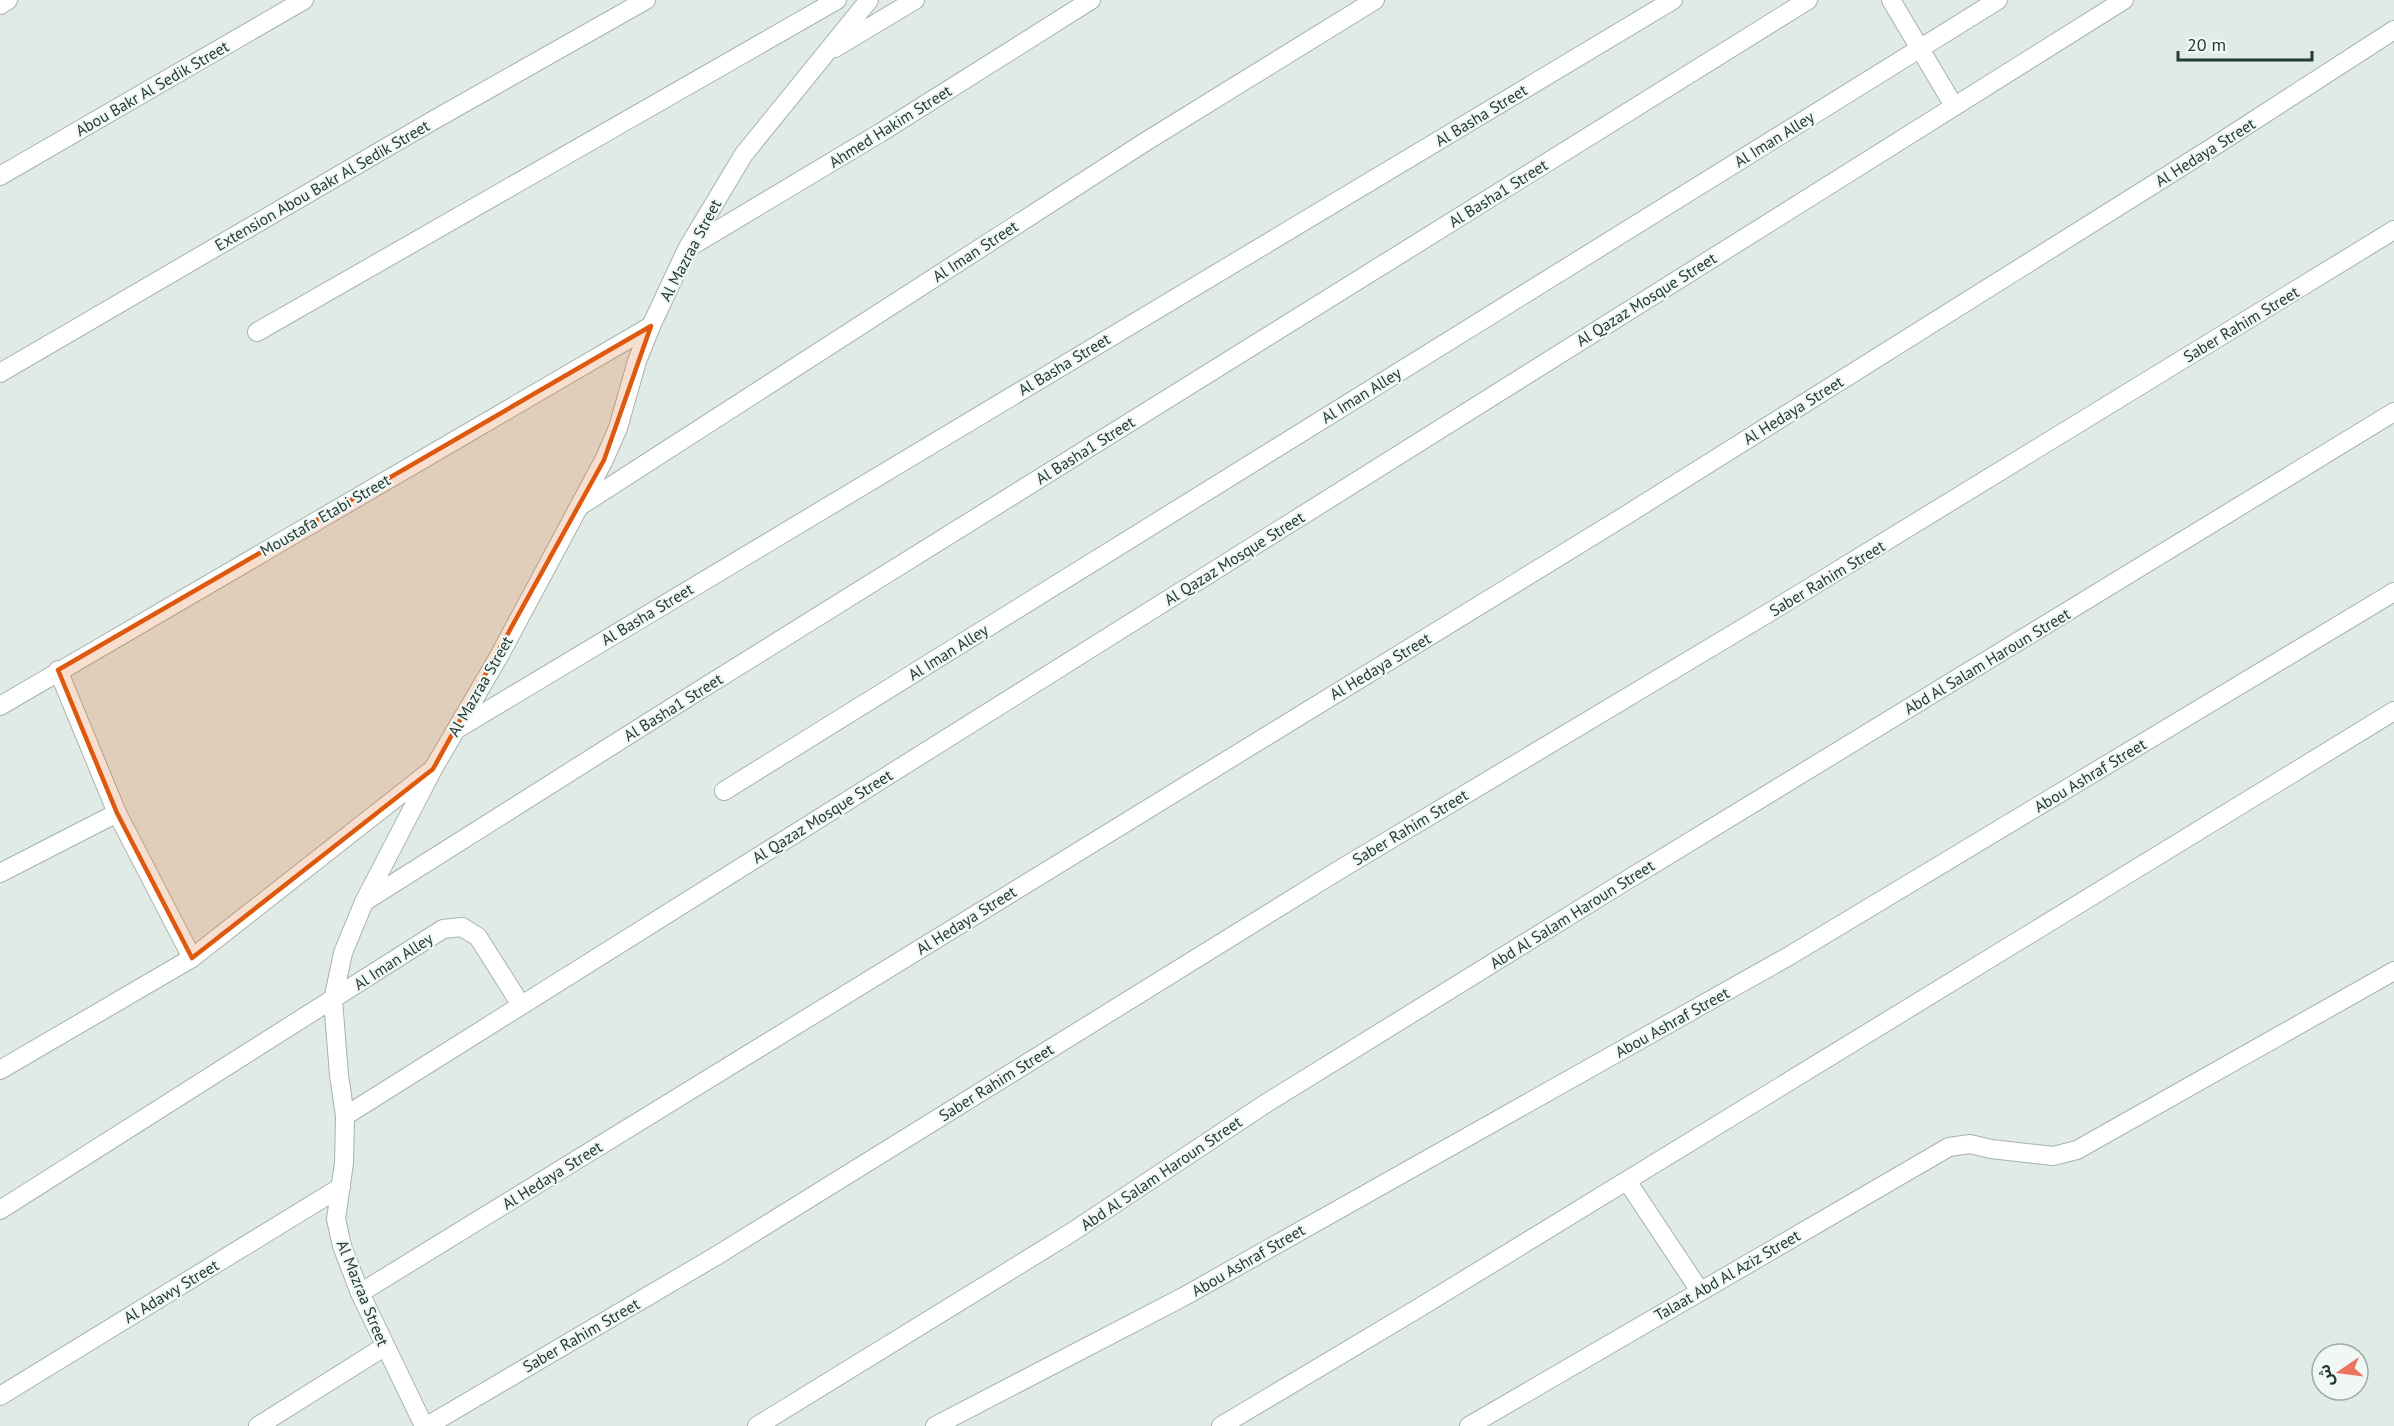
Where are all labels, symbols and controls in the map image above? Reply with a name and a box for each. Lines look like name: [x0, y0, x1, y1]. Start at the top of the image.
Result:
scale bar: [2178, 24, 2312, 62]
text: 20 m: [2187, 33, 2226, 56]
street label: Abou Bakr Al Sedik Street: [72, 36, 233, 140]
street label: Al Basha Street: [1431, 79, 1531, 150]
street label: Ahmed Hakim Street: [825, 80, 956, 172]
street label: Al Iman Alley: [1730, 106, 1818, 171]
street label: Al Hedaya Street: [2151, 113, 2259, 191]
street label: Extension Abou Bakr Al Sedik Street: [211, 115, 434, 255]
street label: Al Basha1 Street: [1445, 154, 1552, 231]
street label: Al Mazraa Street: [655, 195, 726, 304]
street label: Al Iman Street: [929, 216, 1022, 286]
street label: Al Qazaz Mosque Street: [1572, 247, 1720, 350]
street label: Saber Rahim Street: [2180, 281, 2303, 366]
street label: Al Basha Street: [1014, 328, 1114, 399]
street label: Al Iman Alley: [1317, 362, 1405, 427]
street label: Al Hedaya Street: [1739, 371, 1847, 449]
street label: Al Basha1 Street: [1032, 411, 1139, 488]
street label: Moustafa Etabi Street: [256, 469, 394, 560]
street label: Al Qazaz Mosque Street: [1160, 506, 1308, 609]
street label: Saber Rahim Street: [1766, 535, 1889, 620]
street label: Al Basha Street: [597, 578, 697, 649]
street label: Abd Al Salam Haroun Street: [1900, 603, 2074, 719]
street label: Al Iman Alley: [904, 619, 992, 684]
street label: Al Hedaya Street: [1326, 628, 1435, 704]
street label: Al Mazraa Street: [443, 632, 517, 740]
street label: Al Basha1 Street: [620, 668, 727, 745]
street label: Abou Ashraf Street: [2030, 733, 2150, 816]
street label: Al Qazaz Mosque Street: [748, 764, 896, 867]
street label: Saber Rahim Street: [1349, 784, 1472, 869]
street label: Abd Al Salam Haroun Street: [1486, 855, 1658, 973]
street label: Al Hedaya Street: [912, 881, 1020, 959]
street label: Al Iman Alley: [350, 928, 437, 994]
street label: Abou Ashraf Street: [1611, 982, 1733, 1062]
street label: Saber Rahim Street: [935, 1038, 1057, 1125]
street label: Abd Al Salam Haroun Street: [1077, 1111, 1246, 1234]
street label: Al Hedaya Street: [498, 1136, 606, 1214]
street label: Abou Ashraf Street: [1188, 1219, 1309, 1301]
street label: Talaat Abd Al Aziz Street: [1650, 1225, 1804, 1325]
street label: Al Mazraa Street: [333, 1237, 394, 1349]
street label: Al Adawy Street: [120, 1254, 223, 1327]
street label: Saber Rahim Street: [519, 1293, 643, 1377]
north arrow: [2310, 1342, 2370, 1402]
text: ش: [2313, 1362, 2338, 1389]

